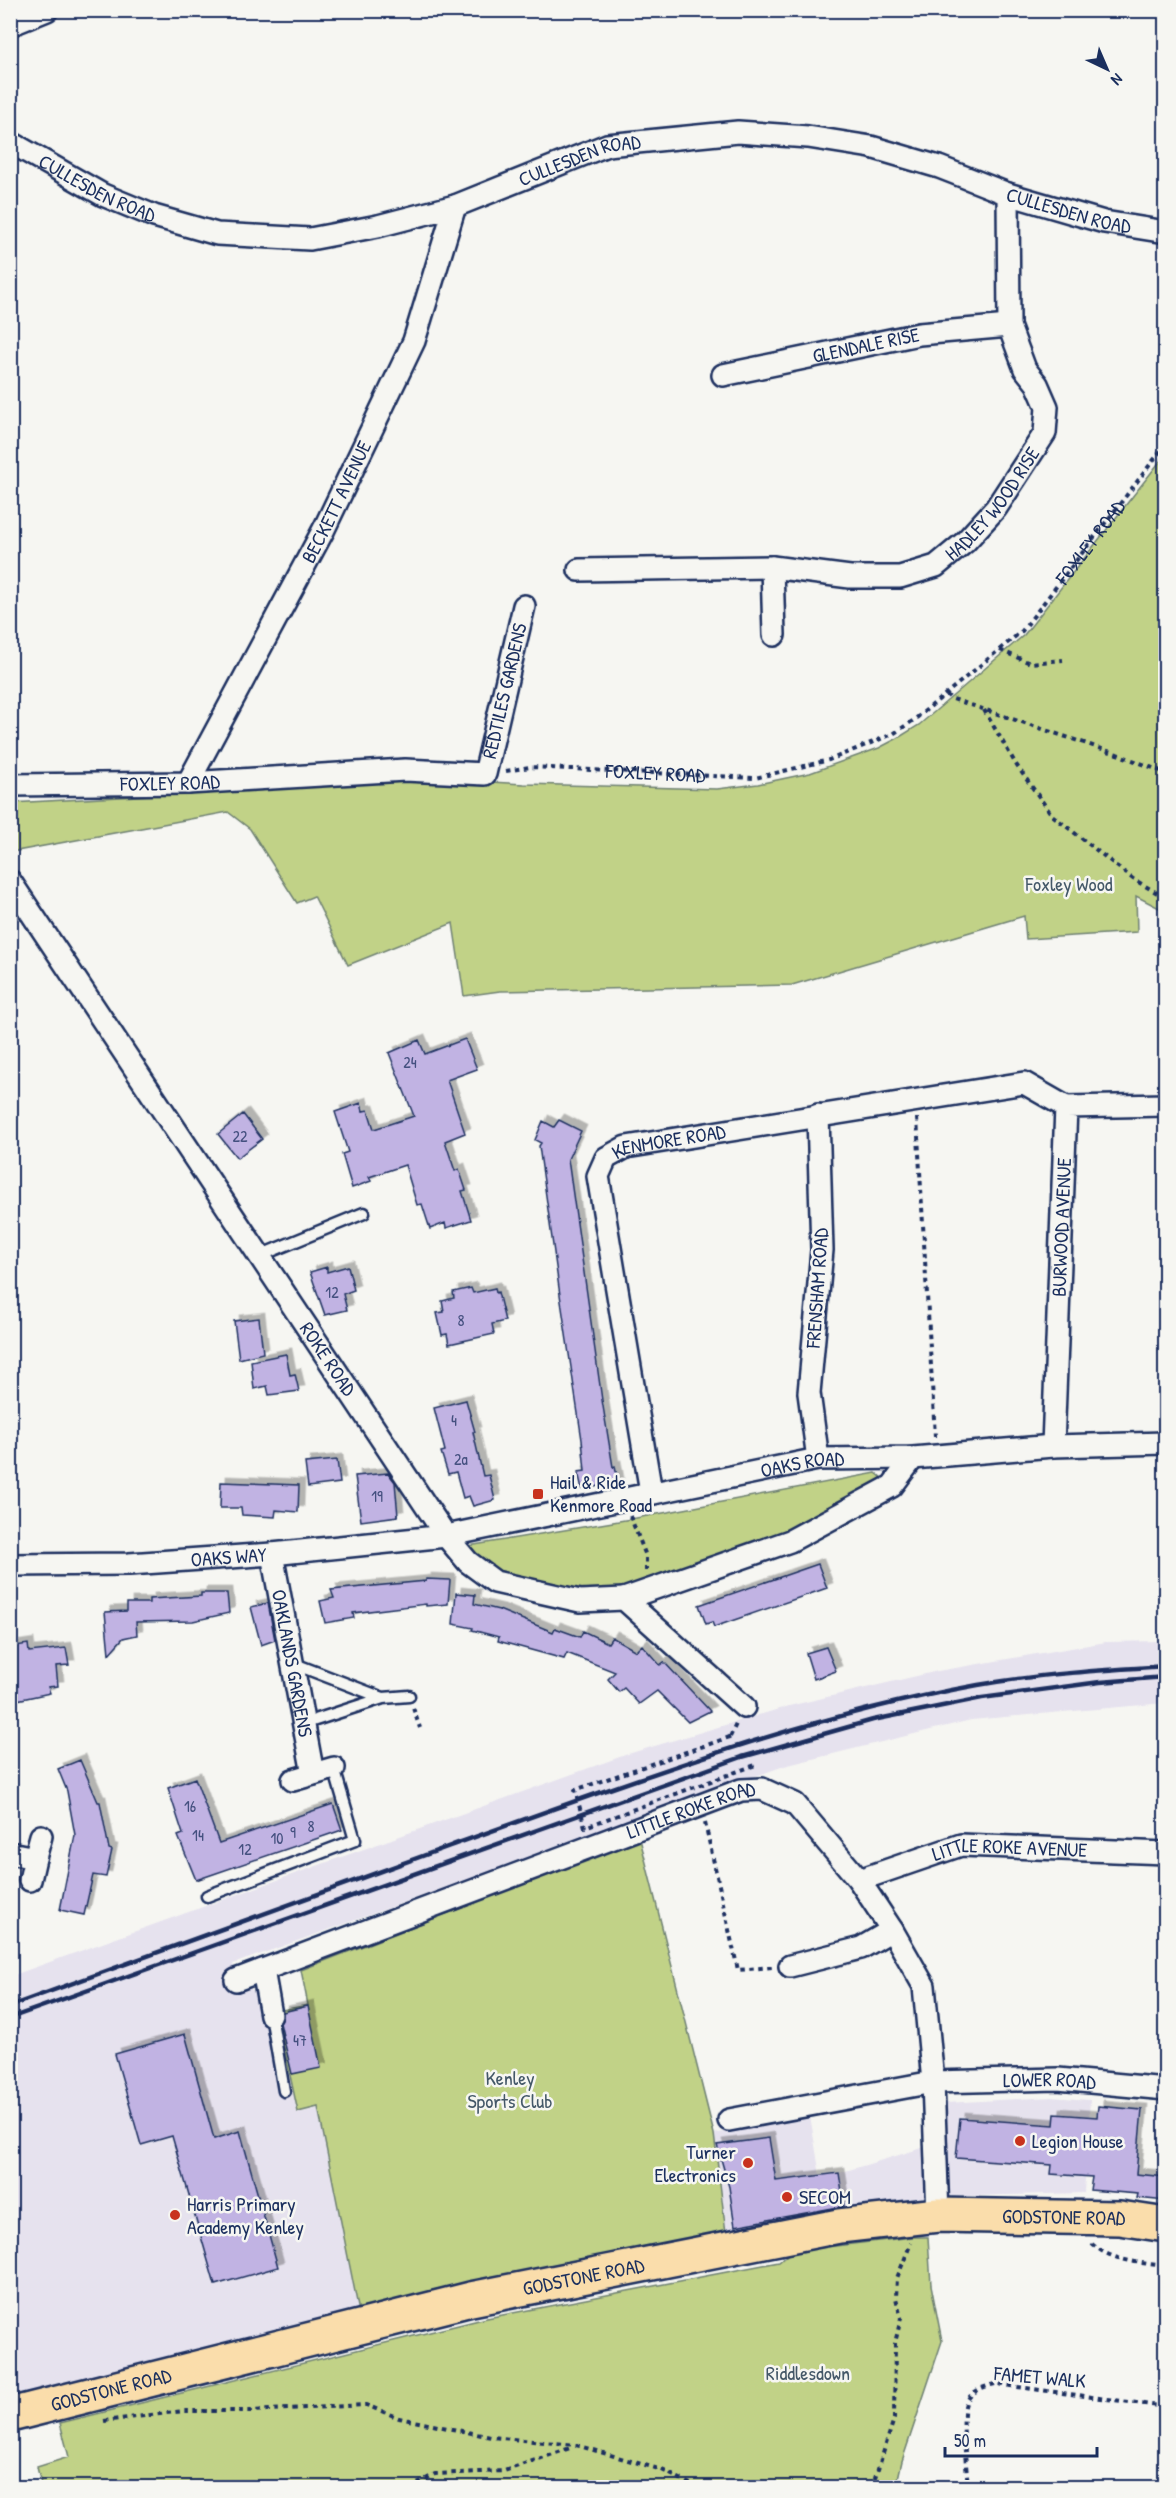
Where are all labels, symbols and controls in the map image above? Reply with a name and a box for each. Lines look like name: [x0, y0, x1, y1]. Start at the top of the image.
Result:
north arrow: [1077, 39, 1137, 99]
text: N: [1106, 69, 1128, 91]
street label: CULLESDEN ROAD: [514, 128, 642, 192]
street label: CULLESDEN ROAD: [34, 147, 161, 229]
street label: CULLESDEN ROAD: [1003, 180, 1133, 239]
street label: GLENDALE RISE: [810, 320, 922, 369]
street label: BECKETT AVENUE: [294, 436, 377, 567]
street label: HADLEY WOOD RISE: [939, 441, 1046, 566]
street label: FOXLEY ROAD: [1048, 494, 1131, 591]
street label: REDTILES GARDENS: [475, 620, 533, 761]
street label: FOXLEY ROAD: [604, 757, 707, 789]
street label: FOXLEY ROAD: [119, 767, 221, 797]
park label: Foxley Wood: [1024, 870, 1113, 897]
house number: 24: [403, 1051, 417, 1073]
street label: KENMORE ROAD: [607, 1117, 728, 1165]
house number: 22: [233, 1125, 248, 1147]
street label: BURWOOD AVENUE: [1045, 1157, 1077, 1297]
street label: FRENSHAM ROAD: [799, 1227, 834, 1350]
house number: 12: [325, 1281, 339, 1303]
house number: 8: [458, 1309, 465, 1331]
street label: ROKE ROAD: [294, 1316, 363, 1401]
house number: 4: [451, 1409, 457, 1431]
street label: OAKS ROAD: [758, 1445, 845, 1484]
house number: 2a: [454, 1448, 468, 1470]
place label: Hail & Ride Kenmore Road: [550, 1468, 652, 1518]
house number: 19: [371, 1485, 383, 1507]
marker: Hail & Ride Kenmore Road: [531, 1487, 545, 1501]
street label: OAKS WAY: [190, 1540, 268, 1573]
street label: OAKLANDS GARDENS: [266, 1587, 320, 1739]
street label: LITTLE ROKE ROAD: [623, 1775, 756, 1845]
house number: 16: [184, 1795, 196, 1817]
house number: 8: [308, 1815, 315, 1837]
house number: 9: [290, 1821, 296, 1843]
house number: 14: [192, 1824, 204, 1846]
house number: 10: [271, 1827, 283, 1849]
street label: LITTLE ROKE AVENUE: [928, 1831, 1088, 1867]
house number: 12: [238, 1838, 252, 1860]
house number: 47: [293, 2029, 307, 2051]
park label: Kenley Sports Club: [467, 2064, 553, 2114]
street label: LOWER ROAD: [1003, 2065, 1098, 2095]
place label: Legion House: [1032, 2127, 1124, 2154]
marker: Legion House: [1013, 2134, 1027, 2148]
place label: Turner Electronics: [655, 2138, 736, 2188]
marker: Turner Electronics: [741, 2156, 755, 2170]
place label: SECOM: [799, 2183, 851, 2210]
place label: Harris Primary Academy Kenley: [187, 2190, 304, 2240]
marker: SECOM: [780, 2190, 794, 2204]
street label: GODSTONE ROAD: [1002, 2202, 1128, 2232]
marker: Harris Primary Academy Kenley: [168, 2208, 182, 2222]
street label: GODSTONE ROAD: [520, 2251, 647, 2301]
park label: Riddlesdown: [766, 2359, 850, 2386]
street label: FAMET WALK: [992, 2359, 1088, 2394]
street label: GODSTONE ROAD: [48, 2361, 174, 2417]
scale bar: [945, 2420, 1096, 2458]
text: 50 m: [954, 2428, 986, 2453]

